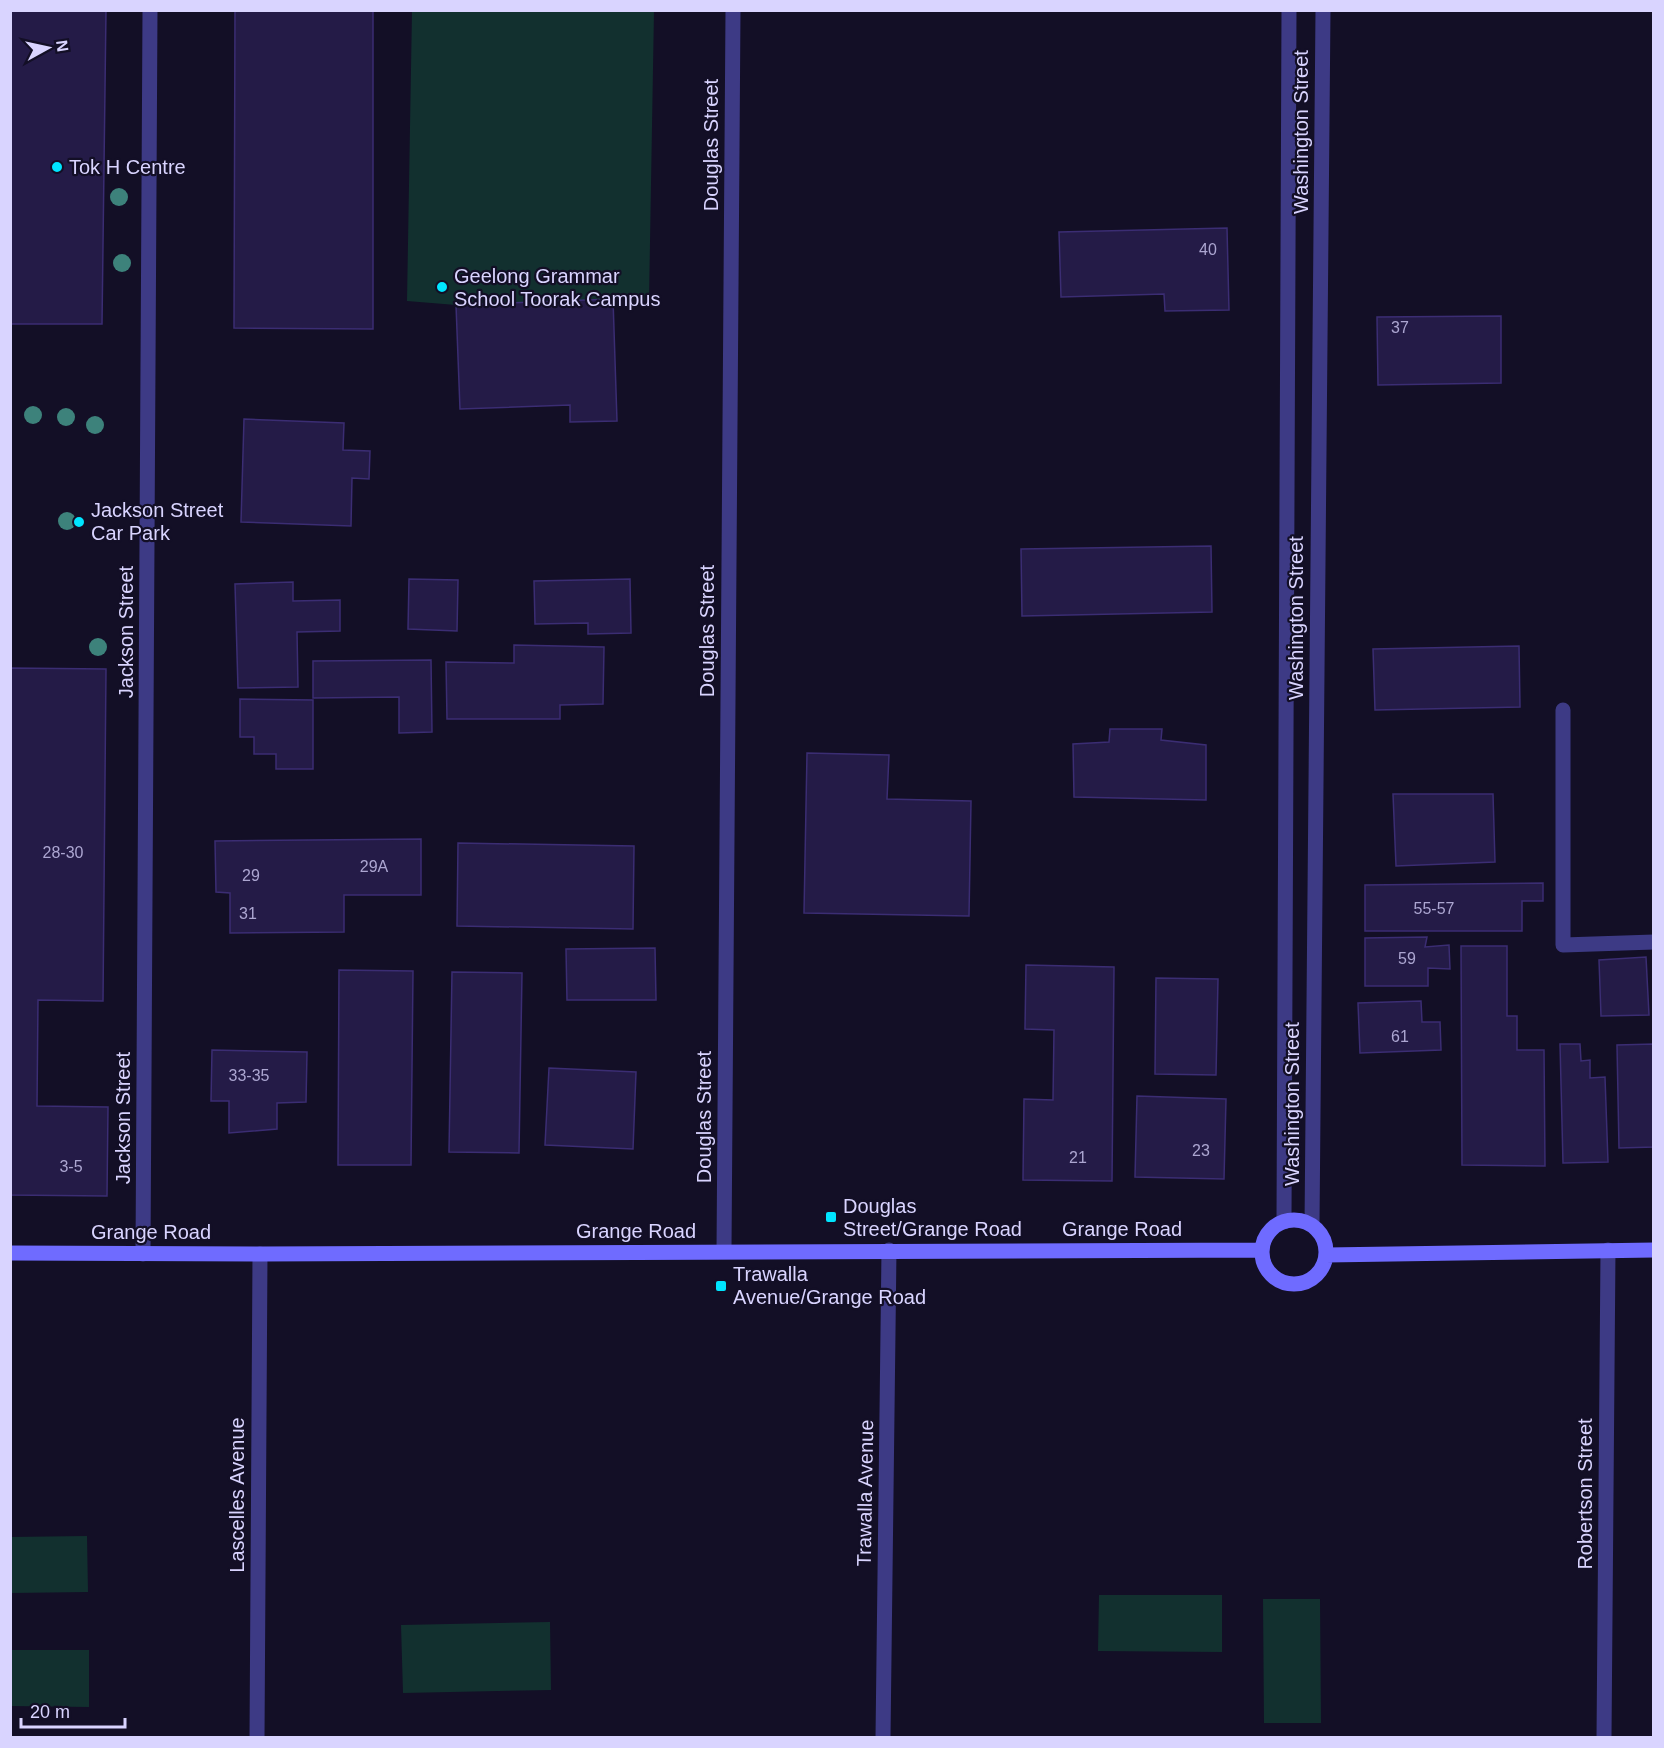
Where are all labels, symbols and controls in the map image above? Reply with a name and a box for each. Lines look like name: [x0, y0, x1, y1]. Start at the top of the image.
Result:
north arrow: [18, 18, 78, 78]
text: N: [53, 39, 72, 53]
street label: Washington Street: [1290, 50, 1312, 214]
street label: Douglas Street: [700, 78, 722, 211]
place label: Tok H Centre: [69, 156, 186, 178]
marker: Tok H Centre: [50, 160, 64, 174]
house number: 40: [1199, 241, 1217, 258]
place label: Geelong Grammar School Toorak Campus: [454, 265, 660, 310]
marker: Geelong Grammar School Toorak Campus: [435, 280, 449, 294]
house number: 37: [1391, 319, 1409, 336]
place label: Jackson Street Car Park: [91, 499, 224, 544]
marker: Jackson Street Car Park: [72, 515, 86, 529]
street label: Washington Street: [1285, 536, 1307, 700]
street label: Douglas Street: [696, 564, 718, 697]
street label: Jackson Street: [115, 565, 137, 698]
house number: 28-30: [43, 844, 84, 861]
house number: 29A: [360, 858, 389, 875]
house number: 29: [242, 867, 260, 884]
house number: 55-57: [1414, 900, 1455, 917]
house number: 31: [239, 905, 257, 922]
house number: 59: [1398, 950, 1416, 967]
street label: Washington Street: [1281, 1022, 1303, 1186]
house number: 61: [1391, 1028, 1409, 1045]
street label: Douglas Street: [693, 1050, 715, 1183]
street label: Jackson Street: [112, 1051, 134, 1184]
house number: 33-35: [229, 1067, 270, 1084]
house number: 23: [1192, 1142, 1210, 1159]
house number: 21: [1069, 1149, 1087, 1166]
house number: 3-5: [59, 1158, 83, 1175]
place label: Douglas Street/Grange Road: [843, 1195, 1022, 1240]
marker: Douglas Street/Grange Road: [824, 1210, 838, 1224]
street label: Grange Road: [1062, 1218, 1182, 1240]
street label: Grange Road: [576, 1220, 696, 1242]
street label: Grange Road: [91, 1221, 211, 1243]
place label: Trawalla Avenue/Grange Road: [733, 1263, 926, 1308]
marker: Trawalla Avenue/Grange Road: [714, 1279, 728, 1293]
street label: Lascelles Avenue: [226, 1417, 248, 1573]
street label: Robertson Street: [1574, 1418, 1596, 1570]
street label: Trawalla Avenue: [853, 1419, 877, 1567]
scale bar: [21, 1691, 124, 1729]
text: 20 m: [30, 1702, 70, 1722]

